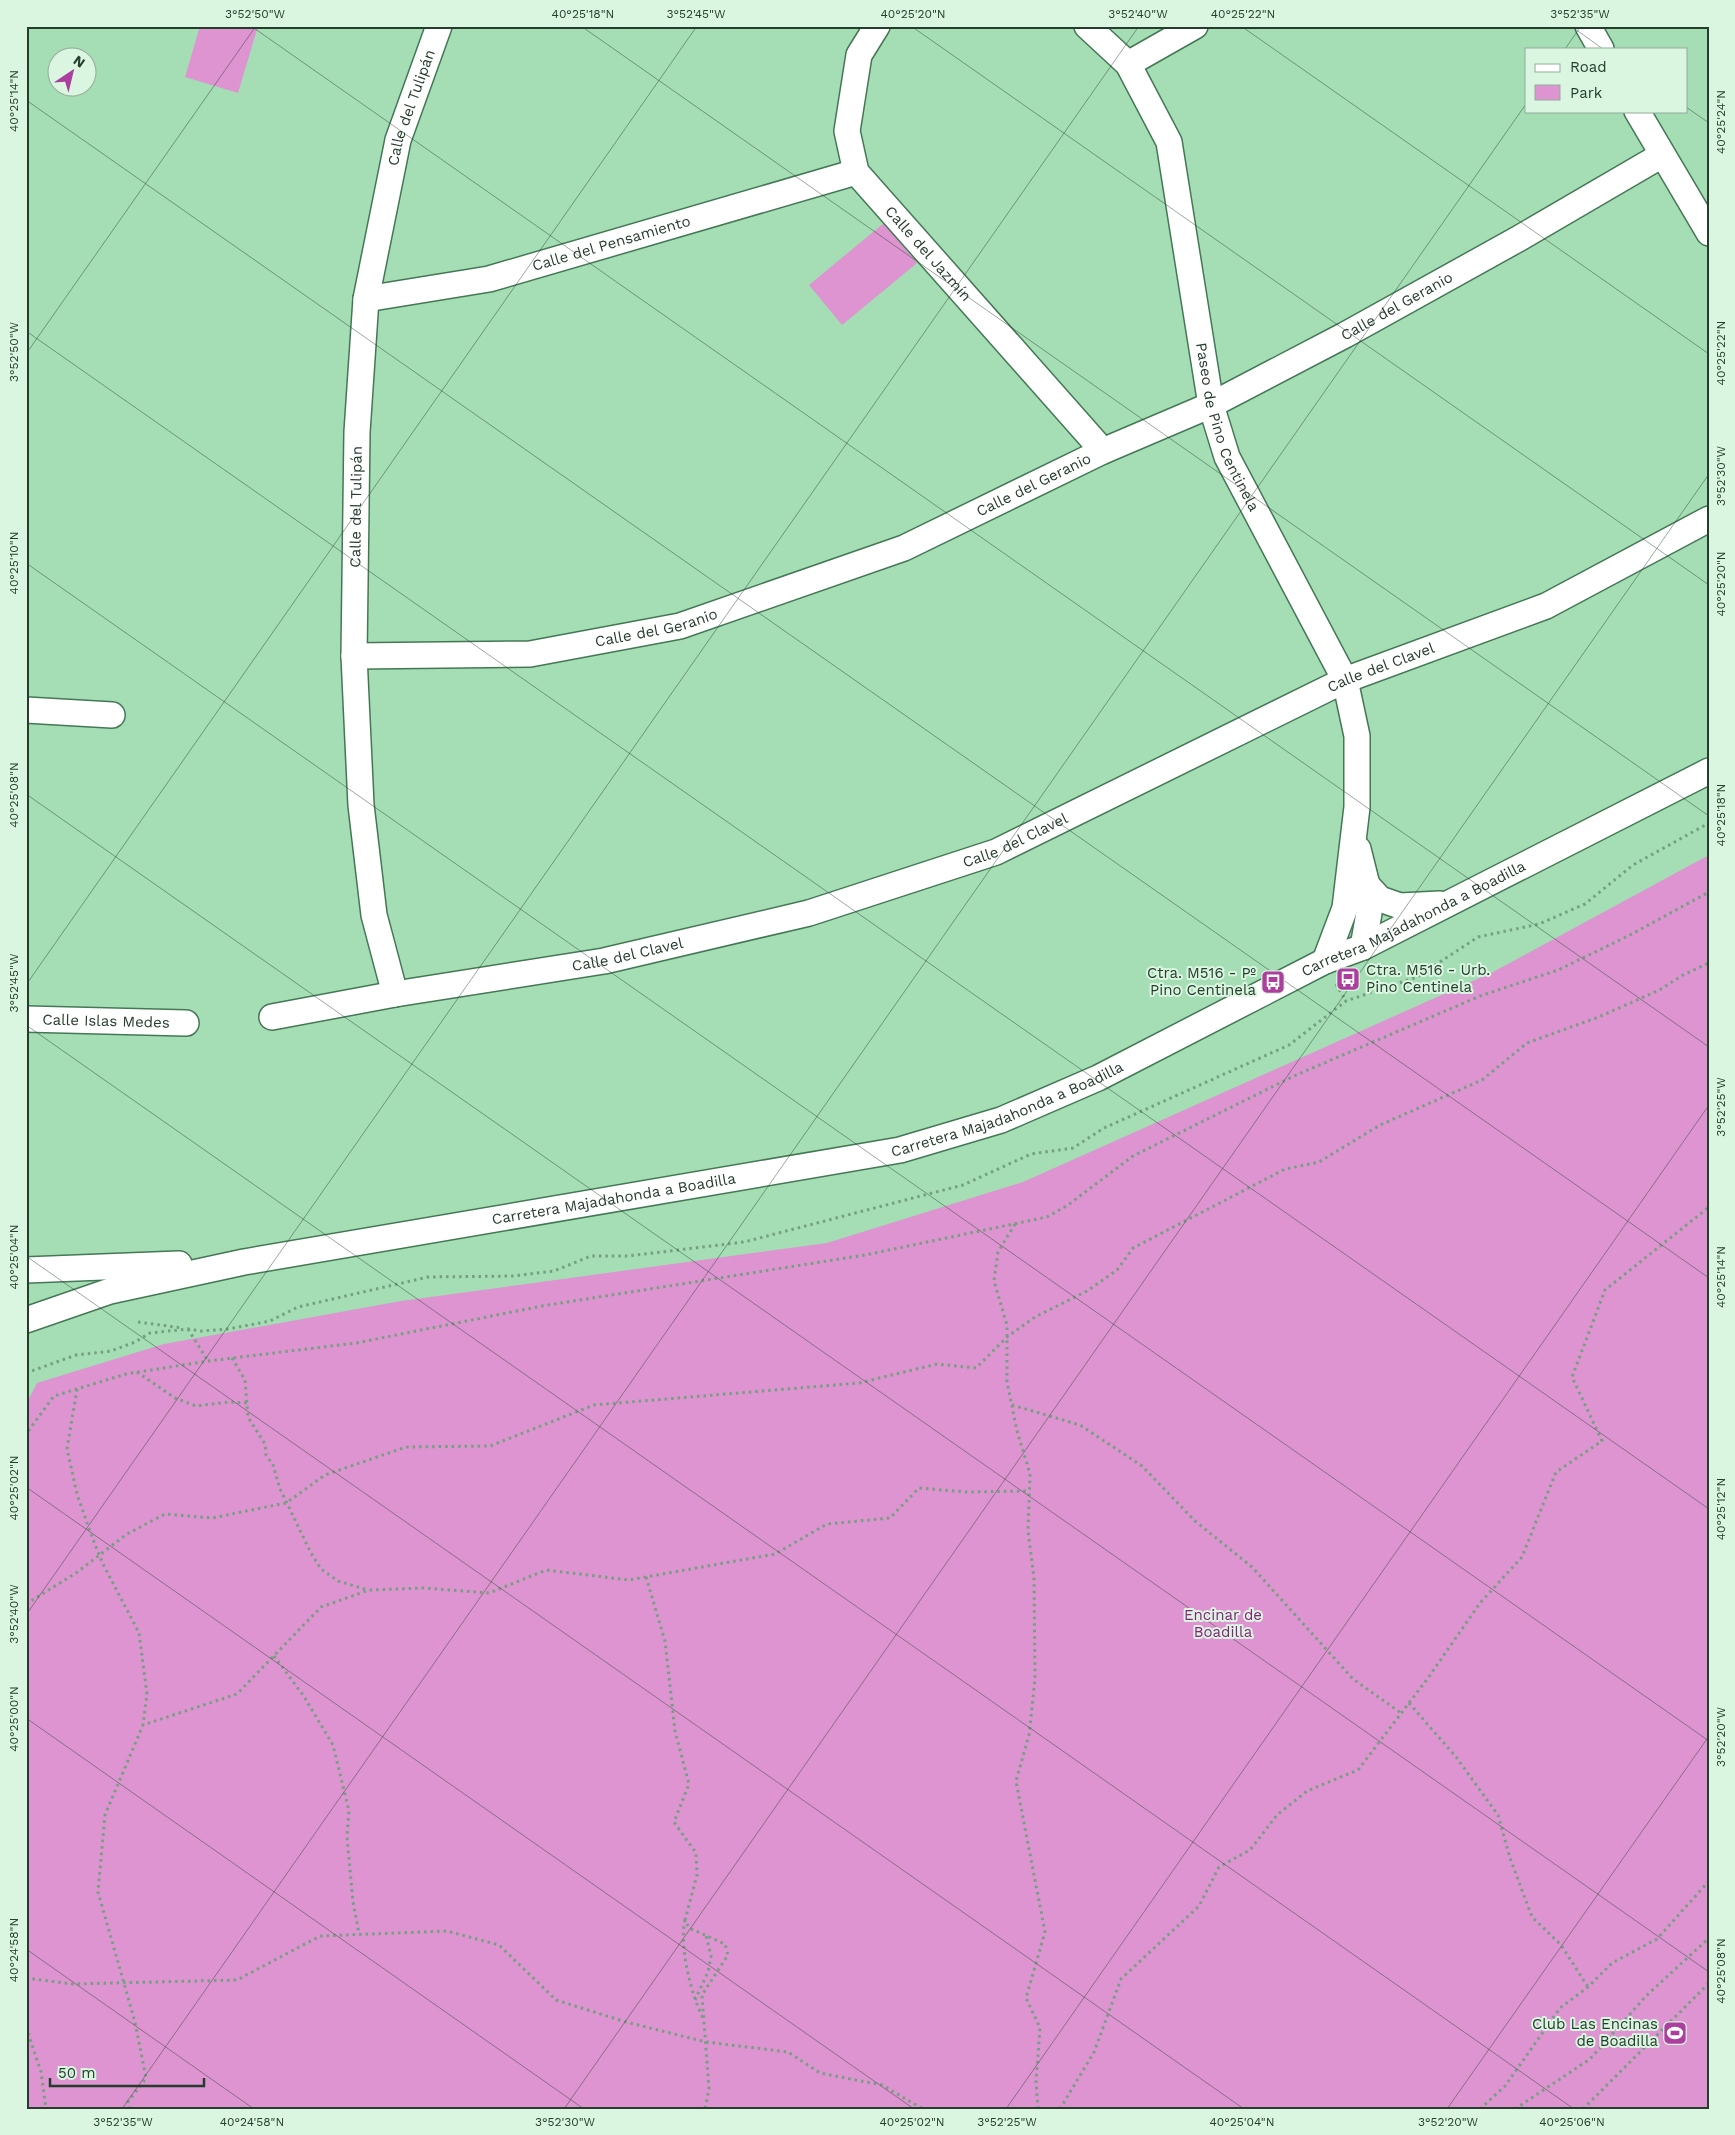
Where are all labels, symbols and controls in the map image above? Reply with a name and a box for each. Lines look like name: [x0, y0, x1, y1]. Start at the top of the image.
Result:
text: 3°52'50"W: [225, 7, 286, 21]
text: 40°25'18"N: [552, 7, 614, 21]
text: 3°52'45"W: [667, 7, 726, 21]
text: 40°25'20"N: [880, 7, 946, 21]
text: 3°52'40"W: [1108, 7, 1168, 21]
text: 40°25'22"N: [1211, 7, 1275, 21]
text: 3°52'35"W: [1550, 7, 1610, 21]
street label: Calle del Tulipán: [384, 47, 439, 167]
north arrow: [48, 48, 98, 98]
legend: [1525, 48, 1688, 112]
text: N: [71, 52, 88, 71]
text: Road: [1570, 58, 1607, 76]
text: 40°25'14"N: [7, 70, 21, 132]
text: Park: [1570, 84, 1603, 102]
text: 40°25'24"N: [1714, 90, 1728, 154]
street label: Calle del Jazmín: [881, 202, 975, 305]
street label: Calle del Pensamiento: [530, 212, 692, 275]
street label: Calle del Geranio: [1338, 268, 1456, 345]
text: 3°52'50"W: [7, 321, 21, 382]
text: 40°25'22"N: [1714, 321, 1728, 385]
street label: Paseo de Pino Centinela: [1192, 341, 1263, 515]
text: 3°52'30"W: [1714, 445, 1728, 506]
street label: Calle del Tulipán: [346, 446, 366, 568]
street label: Calle del Geranio: [973, 449, 1094, 520]
text: 40°25'10"N: [7, 532, 21, 594]
text: 40°25'20"N: [1714, 551, 1728, 617]
street label: Calle del Geranio: [594, 605, 720, 651]
street label: Calle del Clavel: [1324, 639, 1437, 696]
text: 40°25'08"N: [7, 762, 21, 828]
text: 40°25'18"N: [1714, 784, 1728, 846]
street label: Calle del Clavel: [960, 809, 1071, 871]
street label: Carretera Majadahonda a Boadilla: [1298, 857, 1529, 981]
street label: Calle del Clavel: [571, 934, 685, 975]
text: 3°52'45"W: [7, 953, 21, 1012]
place label: Ctra. M516 - Urb. Pino Centinela: [1366, 961, 1490, 996]
place label: Ctra. M516 - Pº Pino Centinela: [1147, 964, 1257, 999]
bus stop icon: Ctra. M516 - Urb. Pino Centinela: [1335, 966, 1361, 992]
bus stop icon: Ctra. M516 - Pº Pino Centinela: [1260, 969, 1286, 995]
street label: Calle Islas Medes: [42, 1010, 170, 1032]
street label: Carretera Majadahonda a Boadilla: [890, 1057, 1127, 1160]
text: 3°52'25"W: [1714, 1077, 1728, 1137]
street label: Carretera Majadahonda a Boadilla: [490, 1169, 737, 1229]
text: 40°25'04"N: [7, 1225, 21, 1289]
text: 40°25'14"N: [1714, 1246, 1728, 1308]
text: 40°25'02"N: [7, 1455, 21, 1521]
text: 40°25'12"N: [1714, 1478, 1728, 1540]
text: 3°52'40"W: [7, 1584, 21, 1644]
park label: Encinar de Boadilla: [1184, 1606, 1262, 1641]
text: 40°25'00"N: [7, 1686, 21, 1752]
text: 3°52'20"W: [1714, 1706, 1728, 1767]
text: 40°24'58"N: [7, 1918, 21, 1982]
text: 40°25'08"N: [1714, 1938, 1728, 2004]
place label: Club Las Encinas de Boadilla: [1532, 2015, 1659, 2050]
sports icon: Club Las Encinas de Boadilla: [1662, 2020, 1688, 2046]
scale bar: [50, 2055, 204, 2087]
text: 50 m: [58, 2064, 95, 2082]
text: 3°52'35"W: [93, 2115, 153, 2129]
text: 40°24'58"N: [220, 2115, 284, 2129]
text: 3°52'30"W: [535, 2115, 596, 2129]
text: 40°25'02"N: [879, 2115, 945, 2129]
text: 3°52'25"W: [977, 2115, 1037, 2129]
text: 40°25'04"N: [1210, 2115, 1274, 2129]
text: 3°52'20"W: [1418, 2115, 1479, 2129]
text: 40°25'06"N: [1539, 2115, 1605, 2129]

